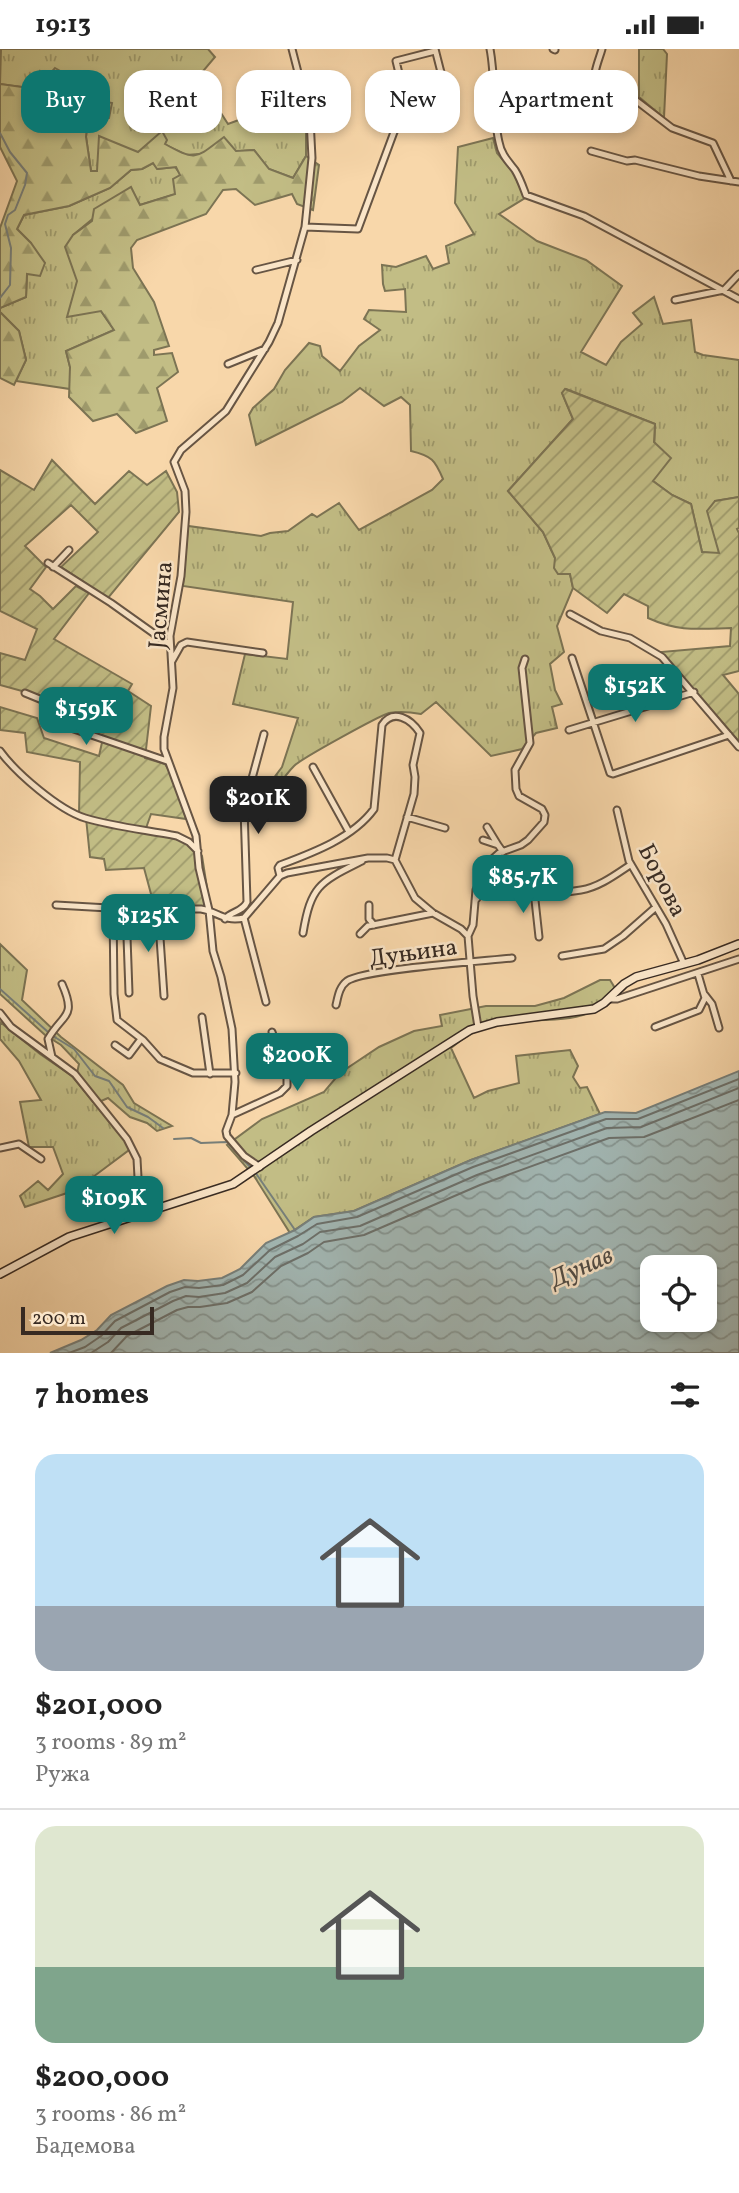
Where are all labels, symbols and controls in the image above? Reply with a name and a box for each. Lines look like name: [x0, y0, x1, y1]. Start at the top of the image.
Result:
text: 19:13: [35, 7, 91, 43]
chip: Buy: [21, 70, 110, 133]
chip: Rent: [124, 70, 222, 133]
chip: Filters: [236, 70, 351, 133]
chip: New: [365, 70, 460, 133]
chip: Apartment: [474, 70, 638, 133]
street label: Јасмина: [141, 560, 183, 651]
pin: $152K: [586, 665, 684, 724]
text: $152K: [604, 671, 666, 703]
pin: $159K: [37, 687, 135, 747]
text: $159K: [55, 694, 117, 726]
pin: $201K: [209, 777, 307, 836]
text: $201K: [226, 783, 290, 815]
street label: Борова: [628, 838, 694, 923]
pin: $85.7K: [466, 855, 580, 915]
text: $85.7K: [488, 862, 558, 894]
pin: $125K: [99, 895, 197, 954]
text: $125K: [117, 901, 179, 933]
street label: Дуњина: [367, 931, 460, 977]
pin: $200K: [248, 1033, 346, 1093]
text: $200K: [262, 1040, 332, 1072]
pin: $109K: [65, 1177, 163, 1236]
text: $109K: [81, 1183, 147, 1215]
water label: Дунав: [543, 1238, 619, 1299]
map controls: [640, 1255, 717, 1332]
button: locate: [640, 1255, 717, 1332]
scale bar: [21, 1304, 154, 1336]
text: 200 m: [32, 1306, 86, 1332]
text: 7 homes: [35, 1374, 149, 1416]
icon: filters: [666, 1376, 704, 1414]
icon: home: [307, 1500, 433, 1626]
text: $201,000: [35, 1685, 162, 1727]
text: 3 rooms · 89 m²: [35, 1727, 187, 1759]
text: Ружа: [35, 1759, 91, 1791]
icon: home: [307, 1872, 433, 1998]
text: $200,000: [35, 2057, 169, 2099]
text: 3 rooms · 86 m²: [35, 2099, 186, 2131]
text: Бадемова: [35, 2131, 136, 2163]

